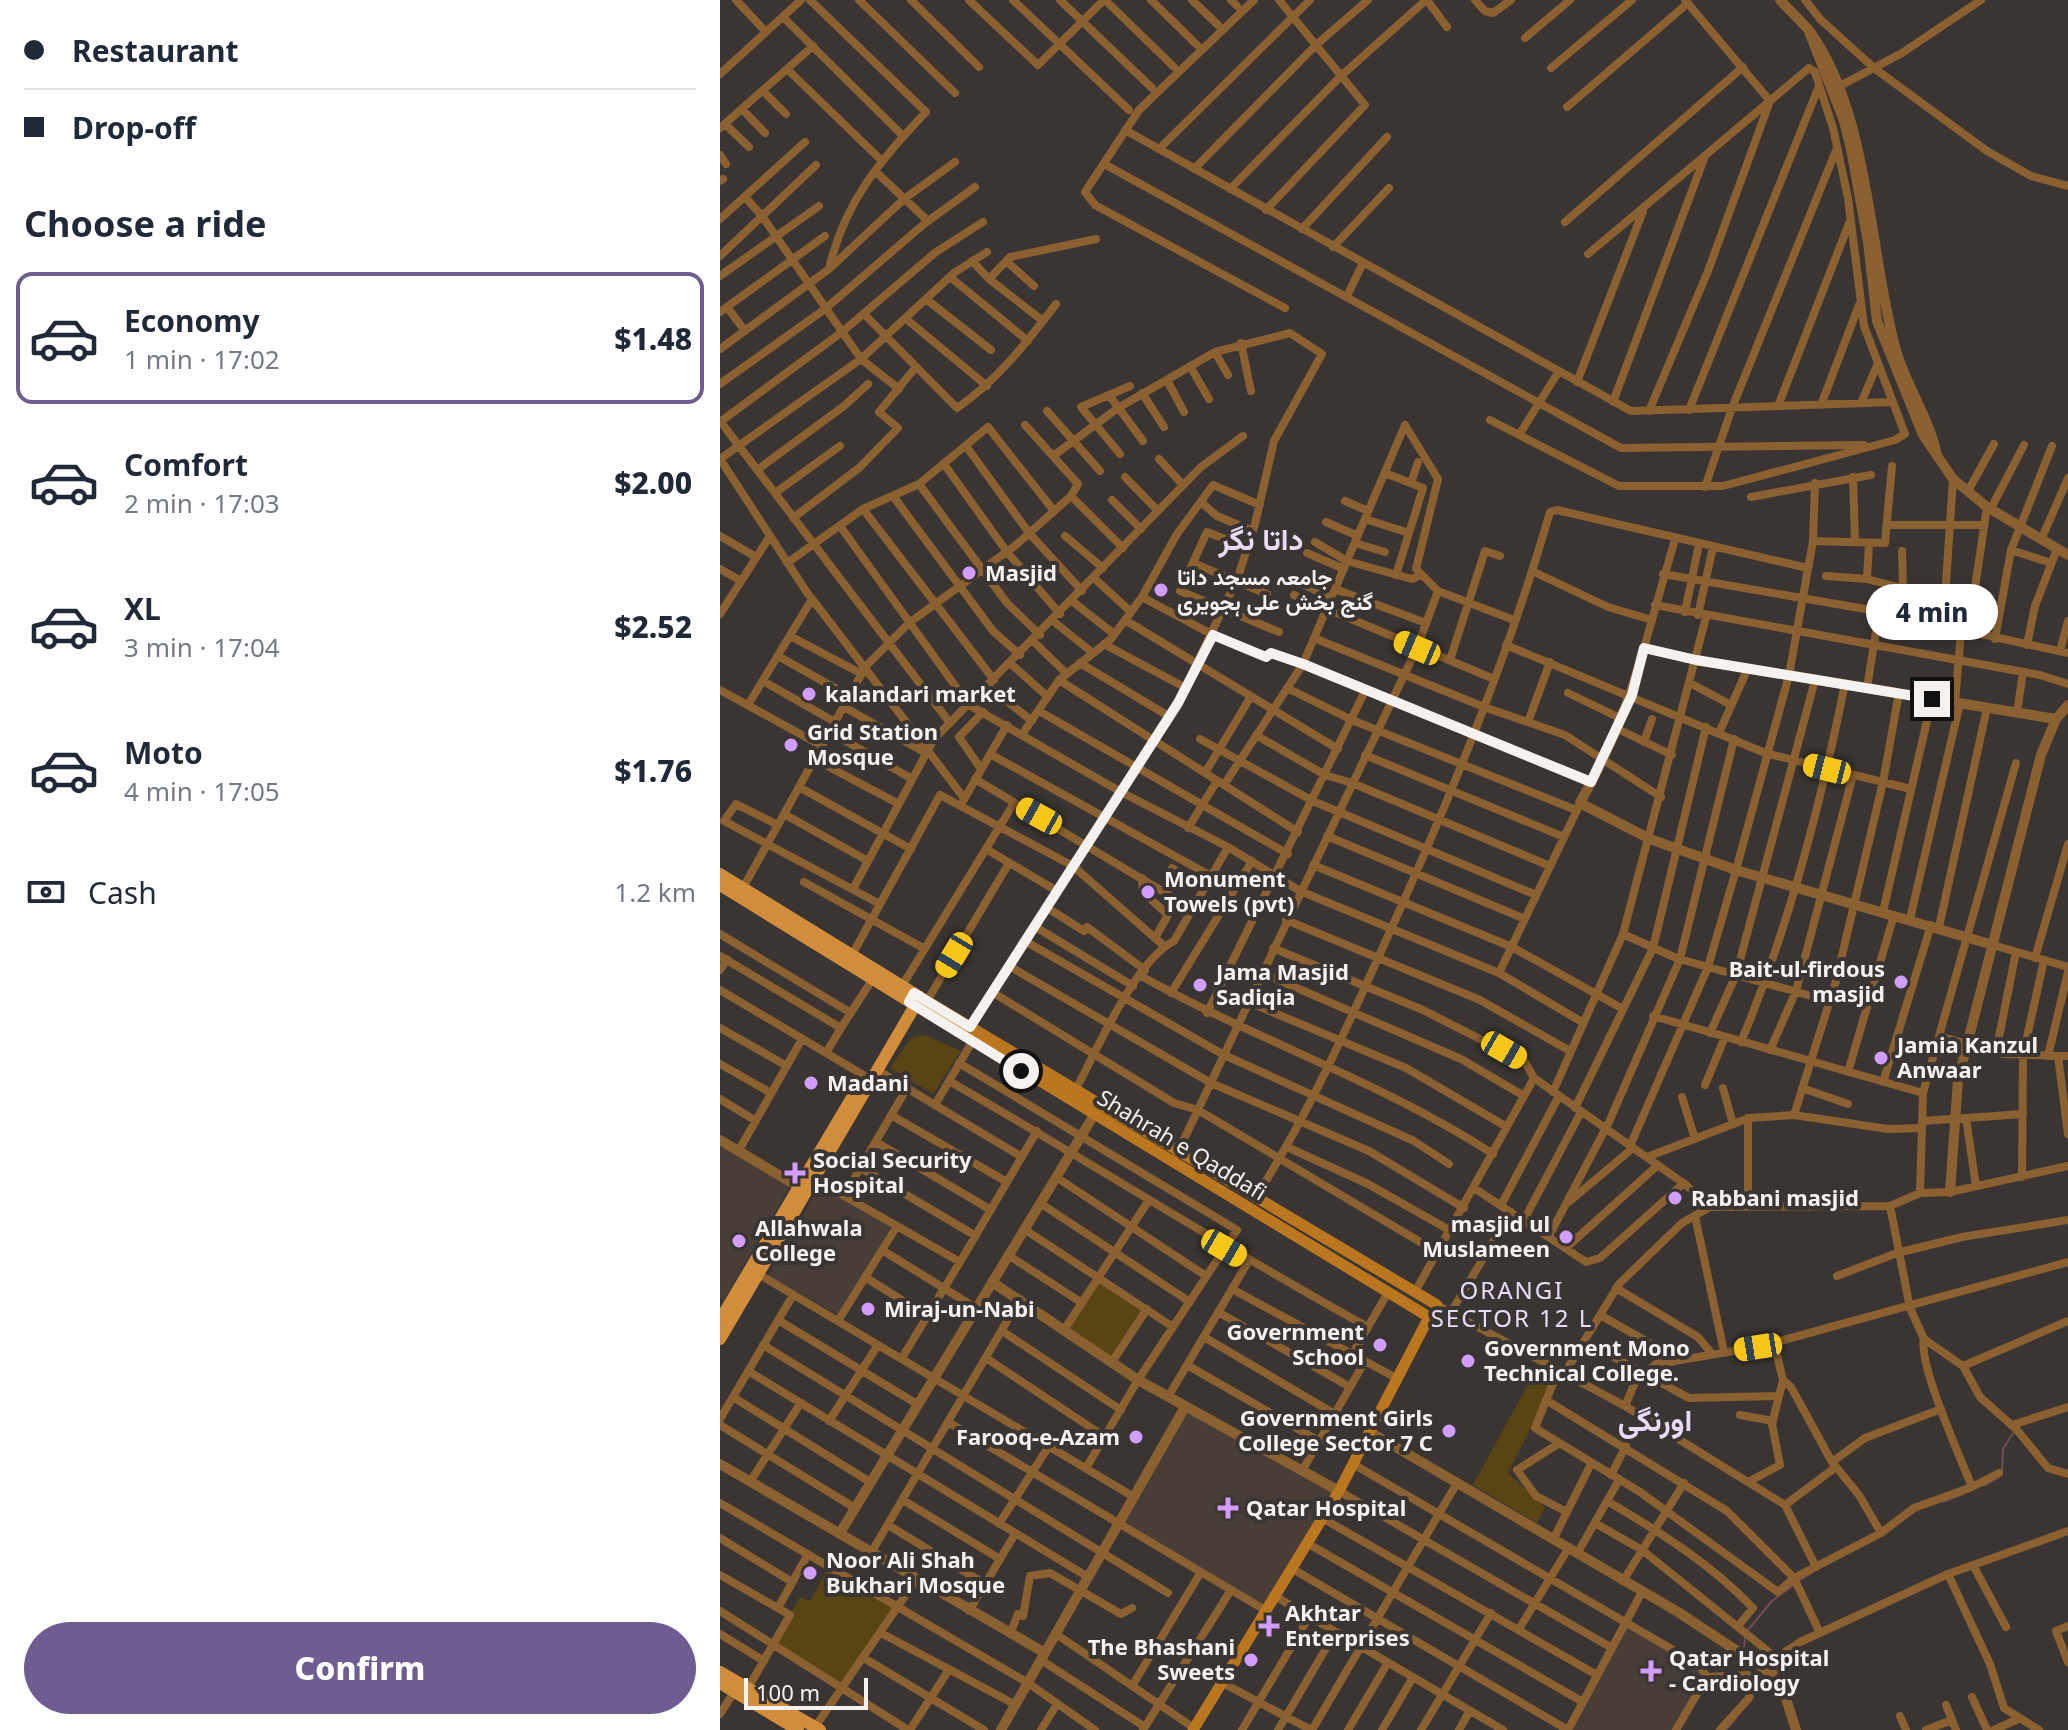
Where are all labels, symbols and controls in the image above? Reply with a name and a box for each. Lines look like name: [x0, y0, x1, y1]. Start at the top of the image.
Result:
text: Restaurant: [72, 30, 238, 71]
text: Drop-off: [72, 107, 196, 148]
text: Choose a ride: [24, 199, 266, 248]
text: Economy: [124, 300, 260, 341]
icon: car: [28, 302, 100, 374]
text: $1.48: [614, 318, 692, 359]
text: 1 min · 17:02: [124, 341, 280, 377]
text: Comfort: [124, 444, 248, 485]
icon: car: [28, 446, 100, 518]
text: $2.00: [614, 462, 692, 503]
text: 2 min · 17:03: [124, 485, 280, 521]
district label: داتا نگر: [1217, 518, 1304, 559]
place label: Masjid: [985, 557, 1057, 587]
place label: جامعہ مسجد داتا گنج بخش علی ہجویری: [1177, 561, 1373, 618]
marker: Masjid: [960, 564, 978, 582]
marker: جامعہ مسجد داتا گنج بخش علی ہجویری: [1152, 581, 1170, 599]
callout: 4 min: [1866, 583, 1998, 639]
text: XL: [124, 588, 161, 629]
icon: car: [28, 590, 100, 662]
text: 4 min: [1896, 594, 1968, 630]
text: $2.52: [614, 606, 692, 647]
car: [1390, 628, 1444, 668]
text: 3 min · 17:04: [124, 629, 280, 665]
place label: kalandari market: [825, 678, 1016, 708]
route end: [1914, 681, 1950, 717]
marker: kalandari market: [800, 685, 818, 703]
place label: Grid Station Mosque: [807, 716, 938, 771]
text: Moto: [124, 732, 203, 773]
icon: car: [28, 734, 100, 806]
marker: Grid Station Mosque: [782, 736, 800, 754]
text: $1.76: [614, 750, 692, 791]
car: [1801, 752, 1853, 786]
text: 4 min · 17:05: [124, 773, 280, 809]
car: [1012, 794, 1066, 838]
place label: Monument Towels (pvt): [1164, 863, 1294, 918]
icon: cash: [24, 870, 68, 914]
text: Cash: [88, 872, 157, 913]
text: 1.2 km: [614, 874, 696, 910]
marker: Monument Towels (pvt): [1139, 883, 1157, 901]
car: [931, 928, 977, 982]
place label: Bait-ul-firdous masjid: [1729, 953, 1885, 1008]
place label: Jama Masjid Sadiqia: [1214, 956, 1349, 1011]
marker: Bait-ul-firdous masjid: [1892, 973, 1910, 991]
marker: Jama Masjid Sadiqia: [1191, 976, 1209, 994]
car: [1477, 1028, 1531, 1072]
place label: Jamia Kanzul Anwaar: [1895, 1029, 2038, 1084]
marker: Jamia Kanzul Anwaar: [1872, 1049, 1890, 1067]
route start: [1003, 1053, 1039, 1089]
place label: Madani: [827, 1067, 909, 1097]
marker: Madani: [802, 1074, 820, 1092]
street label: Shahrah e Qaddafi: [1092, 1082, 1273, 1207]
place label: Social Security Hospital: [813, 1144, 972, 1199]
marker: Social Security Hospital: [784, 1162, 806, 1184]
place label: Rabbani masjid: [1691, 1182, 1859, 1212]
marker: Rabbani masjid: [1666, 1189, 1684, 1207]
place label: masjid ul Muslameen: [1422, 1208, 1550, 1263]
place label: Allahwala College: [755, 1212, 863, 1267]
car: [1197, 1226, 1251, 1270]
marker: masjid ul Muslameen: [1557, 1228, 1575, 1246]
marker: Allahwala College: [730, 1232, 748, 1250]
district label: ORANGI SECTOR 12 L: [1431, 1273, 1593, 1334]
place label: Miraj-un-Nabi: [884, 1293, 1035, 1323]
marker: Miraj-un-Nabi: [859, 1300, 877, 1318]
place label: Government School: [1226, 1316, 1364, 1371]
car: [1732, 1331, 1784, 1363]
place label: Government Mono Technical College.: [1484, 1332, 1690, 1387]
marker: Government School: [1371, 1336, 1389, 1354]
marker: Government Mono Technical College.: [1459, 1352, 1477, 1370]
district label: اورنگی: [1618, 1399, 1692, 1440]
place label: Government Girls College Sector 7 C: [1238, 1402, 1433, 1457]
place label: Farooq-e-Azam: [956, 1421, 1120, 1451]
marker: Government Girls College Sector 7 C: [1440, 1422, 1458, 1440]
marker: Farooq-e-Azam: [1127, 1428, 1145, 1446]
place label: Qatar Hospital: [1246, 1492, 1406, 1522]
marker: Qatar Hospital: [1217, 1497, 1239, 1519]
place label: Noor Ali Shah Bukhari Mosque: [826, 1544, 1005, 1599]
marker: Noor Ali Shah Bukhari Mosque: [801, 1564, 819, 1582]
place label: Akhtar Enterprises: [1285, 1597, 1410, 1652]
marker: Akhtar Enterprises: [1260, 1617, 1278, 1635]
button: Confirm: [24, 1622, 696, 1714]
place label: The Bhashani Sweets: [1088, 1631, 1235, 1686]
place label: Qatar Hospital - Cardiology: [1669, 1642, 1829, 1697]
marker: The Bhashani Sweets: [1242, 1651, 1260, 1669]
marker: Qatar Hospital - Cardiology: [1640, 1660, 1662, 1682]
scale bar: [744, 1674, 868, 1710]
text: 100 m: [756, 1677, 820, 1707]

